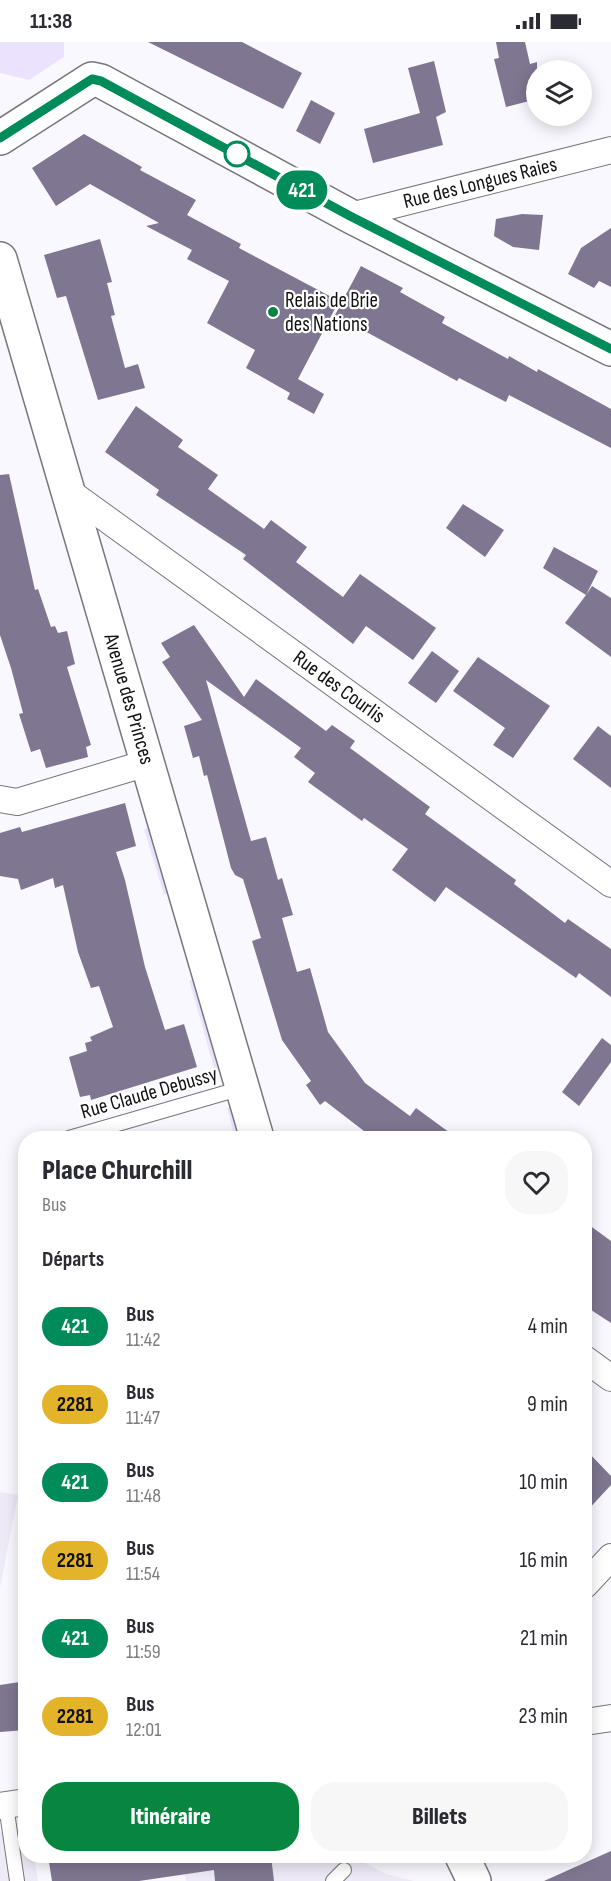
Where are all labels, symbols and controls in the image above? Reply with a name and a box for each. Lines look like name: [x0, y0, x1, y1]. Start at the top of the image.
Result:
text: 11:38: [30, 8, 72, 35]
map controls: [526, 60, 592, 126]
button: layers: [526, 60, 592, 126]
unlabelled marker: [224, 141, 250, 167]
street label: Rue des Longues Raies: [401, 152, 559, 214]
line badge: 421: [268, 170, 336, 210]
text: 421: [288, 178, 316, 203]
place label: Relais de Brie des Nations: [285, 288, 378, 337]
marker: Relais de Brie des Nations: [266, 305, 280, 319]
street label: Avenue des Princes: [98, 630, 160, 767]
street label: Rue des Courlis: [288, 645, 390, 729]
street label: Rue Claude Debussy: [78, 1062, 220, 1124]
button: heart: [505, 1151, 568, 1214]
text: Place Churchill: [42, 1154, 192, 1187]
text: Bus: [42, 1193, 66, 1217]
text: Départs: [42, 1246, 104, 1273]
text: Bus: [126, 1301, 155, 1328]
text: 4 min: [528, 1313, 568, 1340]
text: 421: [61, 1314, 89, 1339]
text: 11:42: [126, 1328, 160, 1352]
text: Bus: [126, 1379, 155, 1406]
text: 9 min: [527, 1391, 568, 1418]
text: 2281: [57, 1392, 93, 1417]
text: 11:47: [126, 1406, 160, 1430]
text: Bus: [126, 1457, 155, 1484]
text: 10 min: [519, 1469, 568, 1496]
text: 421: [61, 1470, 89, 1495]
text: 11:48: [126, 1484, 161, 1508]
text: Bus: [126, 1535, 155, 1562]
text: 16 min: [520, 1547, 568, 1574]
text: 2281: [57, 1548, 93, 1573]
text: 11:54: [126, 1562, 160, 1586]
text: Bus: [126, 1613, 155, 1640]
text: 21 min: [520, 1625, 568, 1652]
text: 421: [61, 1626, 89, 1651]
text: 11:59: [126, 1640, 161, 1664]
text: Bus: [126, 1691, 155, 1718]
text: 23 min: [519, 1703, 568, 1730]
text: 2281: [57, 1704, 93, 1729]
text: 12:01: [126, 1718, 161, 1742]
button: Itinéraire: [42, 1782, 299, 1851]
button: Billets: [311, 1782, 568, 1851]

